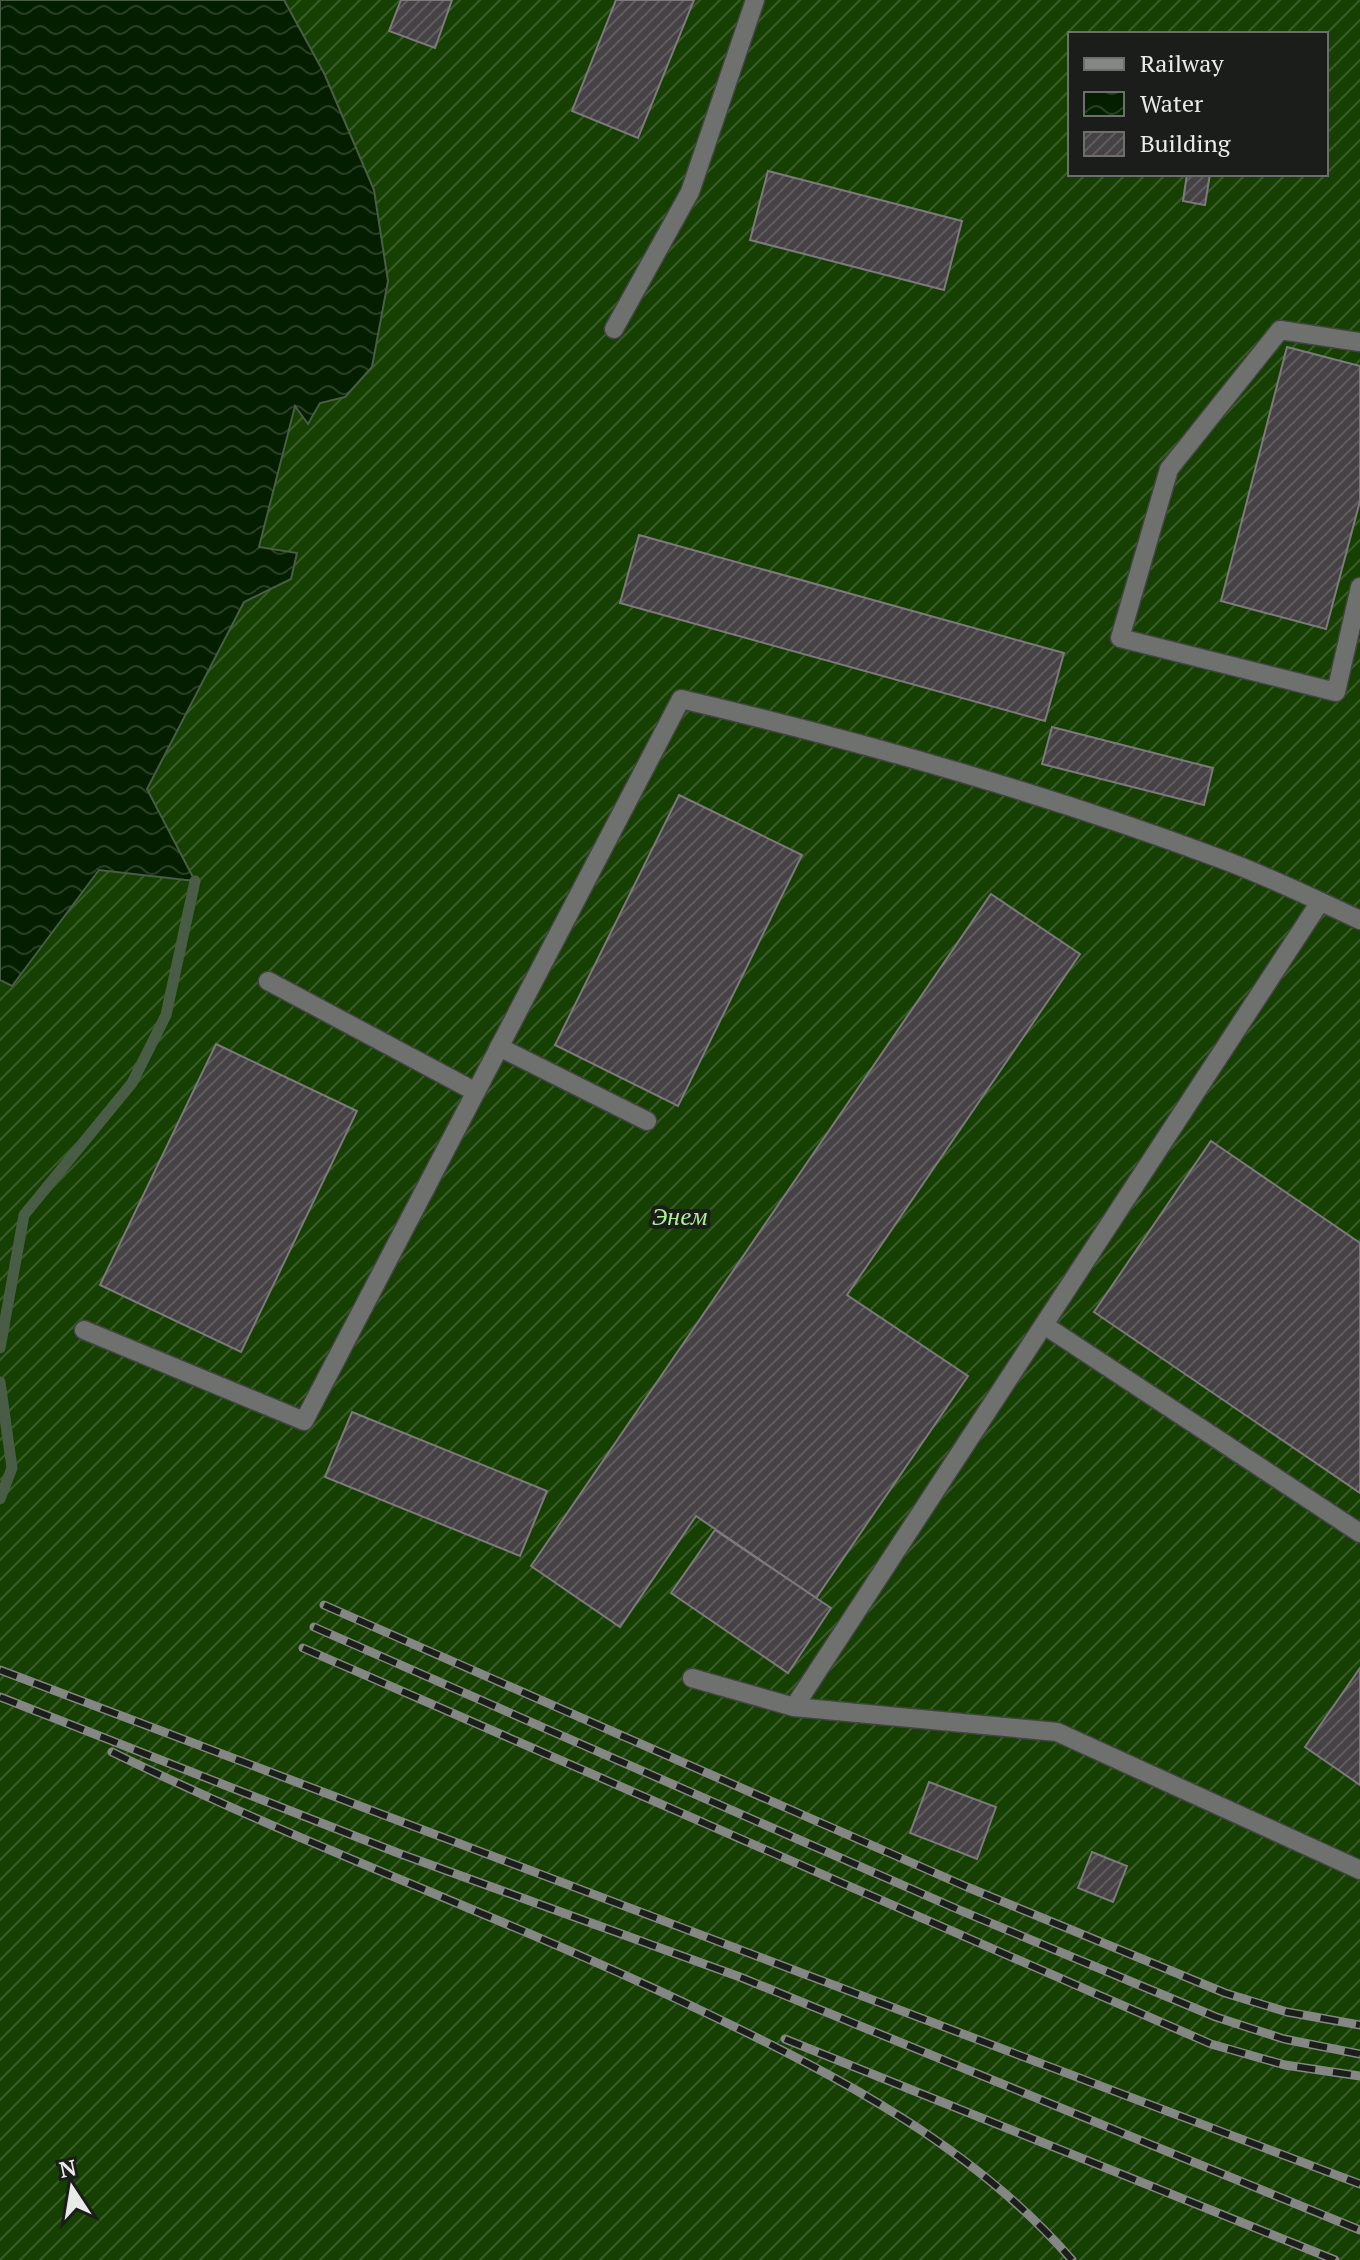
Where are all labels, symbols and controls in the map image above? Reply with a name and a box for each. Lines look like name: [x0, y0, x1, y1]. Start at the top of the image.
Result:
legend: [1068, 32, 1328, 176]
text: Railway: [1140, 47, 1224, 79]
text: Water: [1140, 87, 1204, 119]
text: Building: [1140, 127, 1231, 159]
park label: Энем: [652, 1200, 708, 1232]
north arrow: [32, 2148, 112, 2228]
text: N: [57, 2152, 79, 2184]

